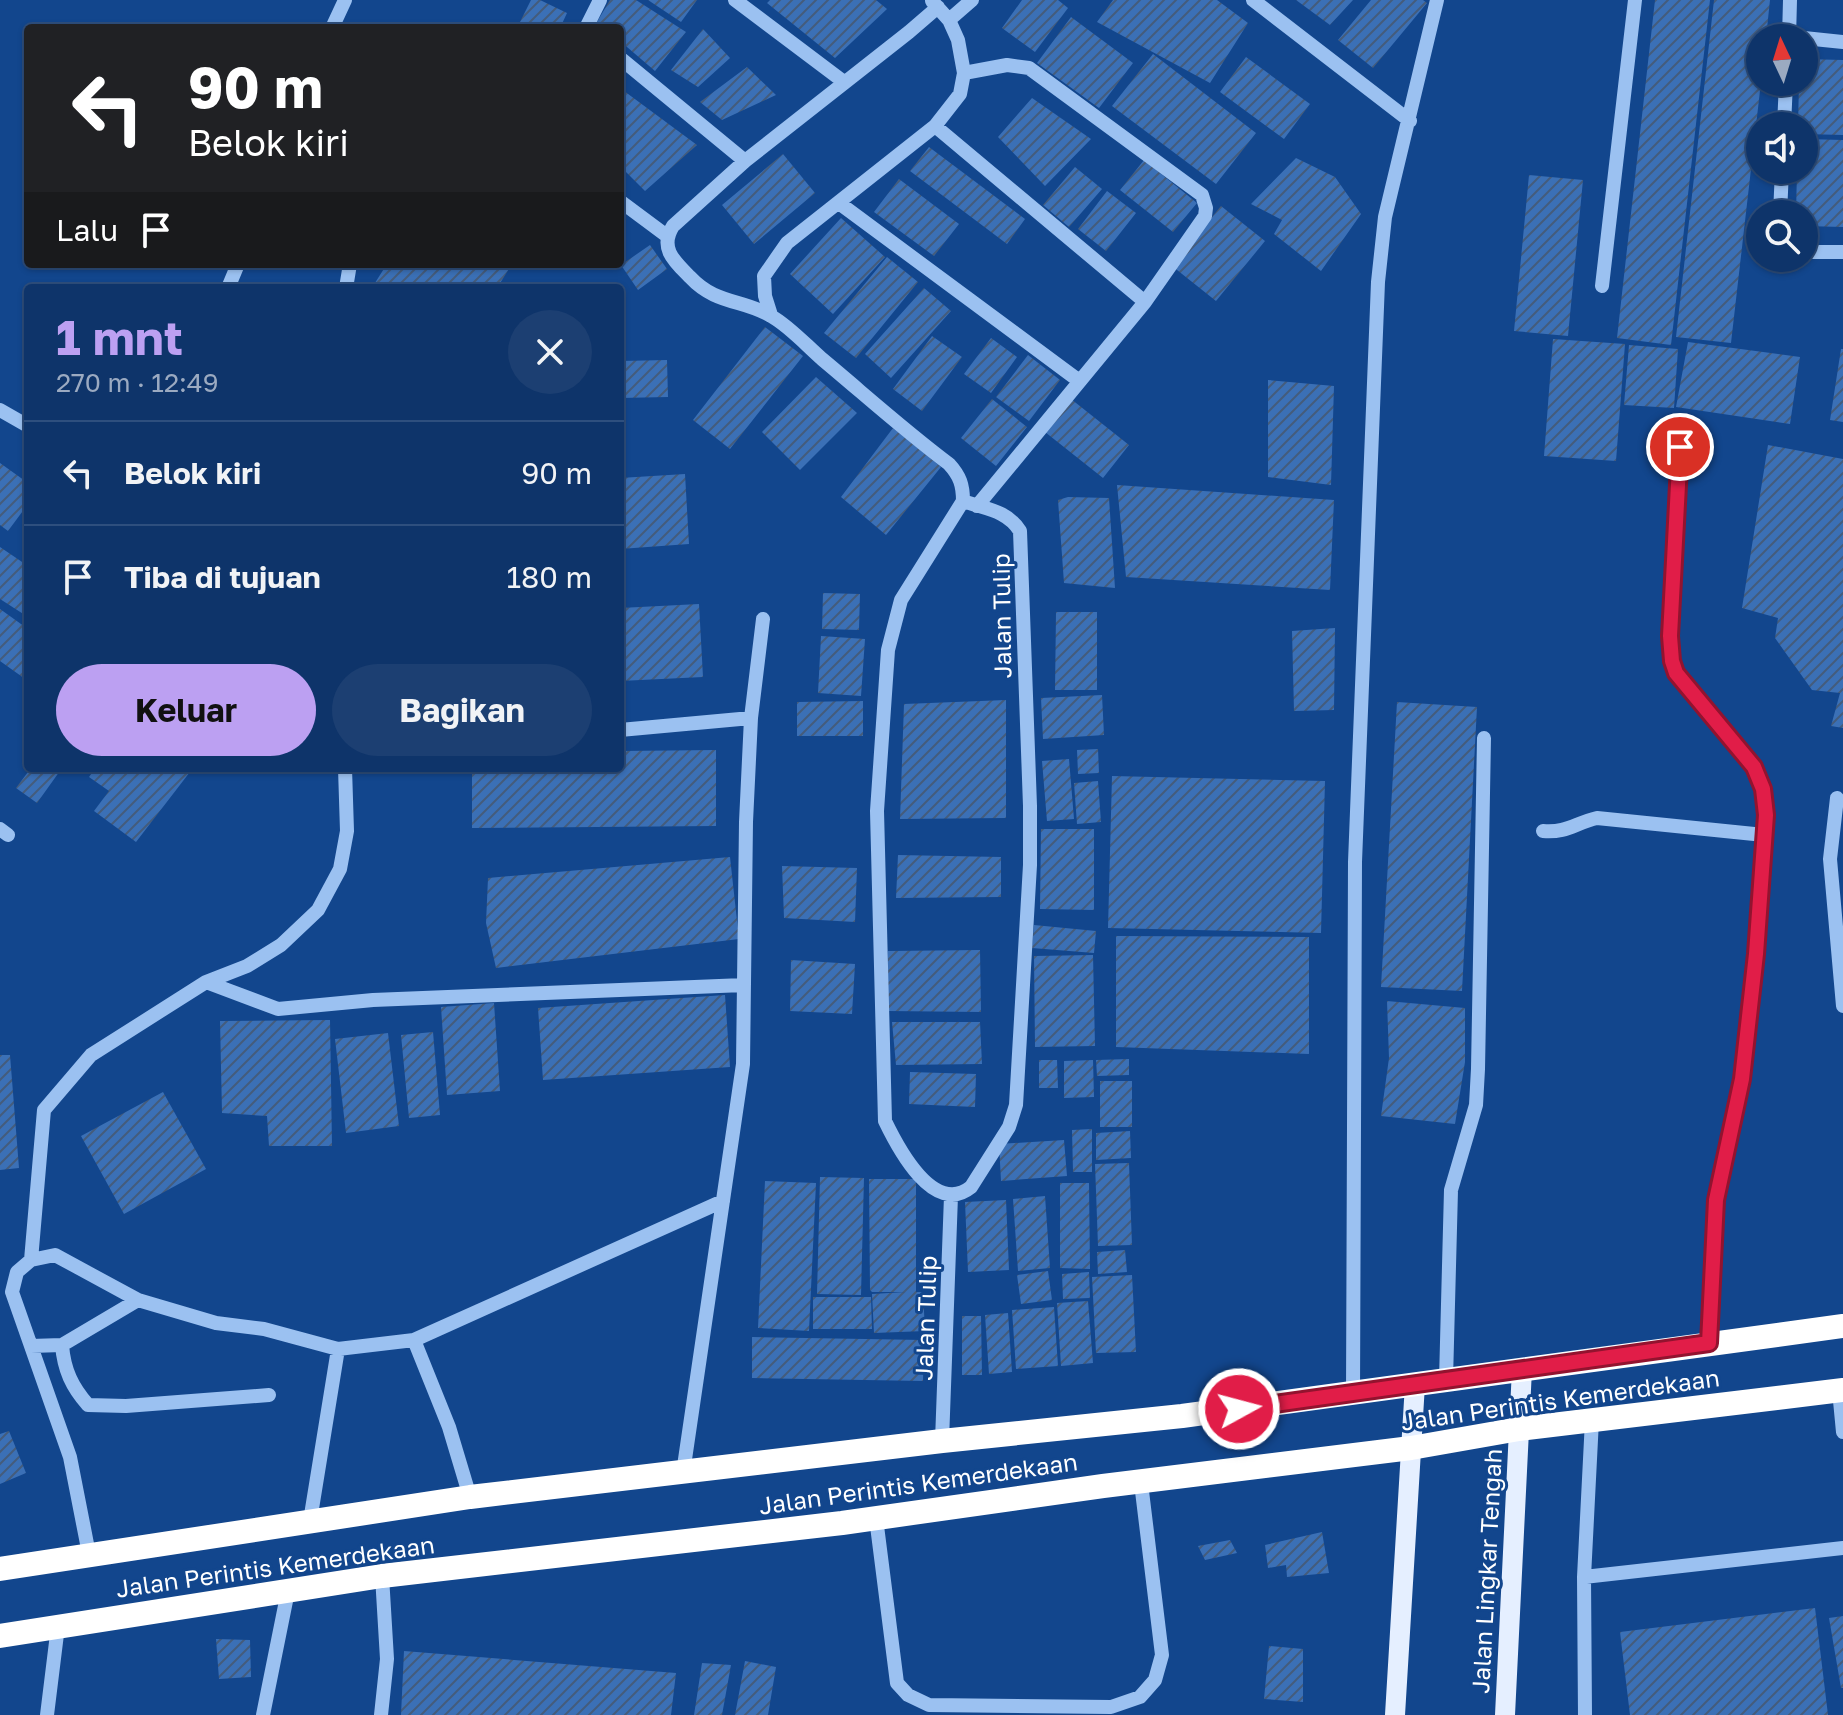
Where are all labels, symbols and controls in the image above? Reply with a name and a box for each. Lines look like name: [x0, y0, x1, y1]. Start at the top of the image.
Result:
north arrow: [1746, 24, 1818, 96]
map controls: [1746, 24, 1818, 272]
text: 90 m: [188, 53, 323, 120]
icon: left: [56, 56, 160, 160]
button: sound: [1746, 112, 1818, 184]
text: Belok kiri: [188, 121, 349, 164]
button: search: [1746, 200, 1818, 272]
icon: arrive: [134, 208, 178, 252]
text: Lalu: [56, 212, 118, 248]
text: 1 mnt: [56, 308, 183, 366]
button: close: [508, 310, 592, 394]
text: 270 m · 12:49: [56, 367, 218, 398]
pin: [1646, 413, 1714, 481]
icon: arrive: [1658, 425, 1702, 469]
icon: left: [56, 451, 100, 495]
text: Belok kiri: [124, 455, 261, 491]
text: 90 m: [521, 455, 592, 491]
street label: Jalan Tulip: [985, 553, 1017, 679]
icon: arrive: [56, 555, 100, 599]
text: Tiba di tujuan: [124, 559, 321, 595]
text: 180 m: [507, 559, 592, 595]
button: Keluar: [56, 664, 316, 756]
button: Bagikan: [332, 664, 592, 756]
street label: Jalan Tulip: [908, 1255, 942, 1381]
street label: Jalan Perintis Kemerdekaan: [1399, 1362, 1721, 1436]
position arrow: [1197, 1367, 1281, 1451]
street label: Jalan Perintis Kemerdekaan: [757, 1446, 1079, 1520]
street label: Jalan Lingkar Tengah: [1465, 1448, 1507, 1694]
street label: Jalan Perintis Kemerdekaan: [114, 1529, 436, 1603]

